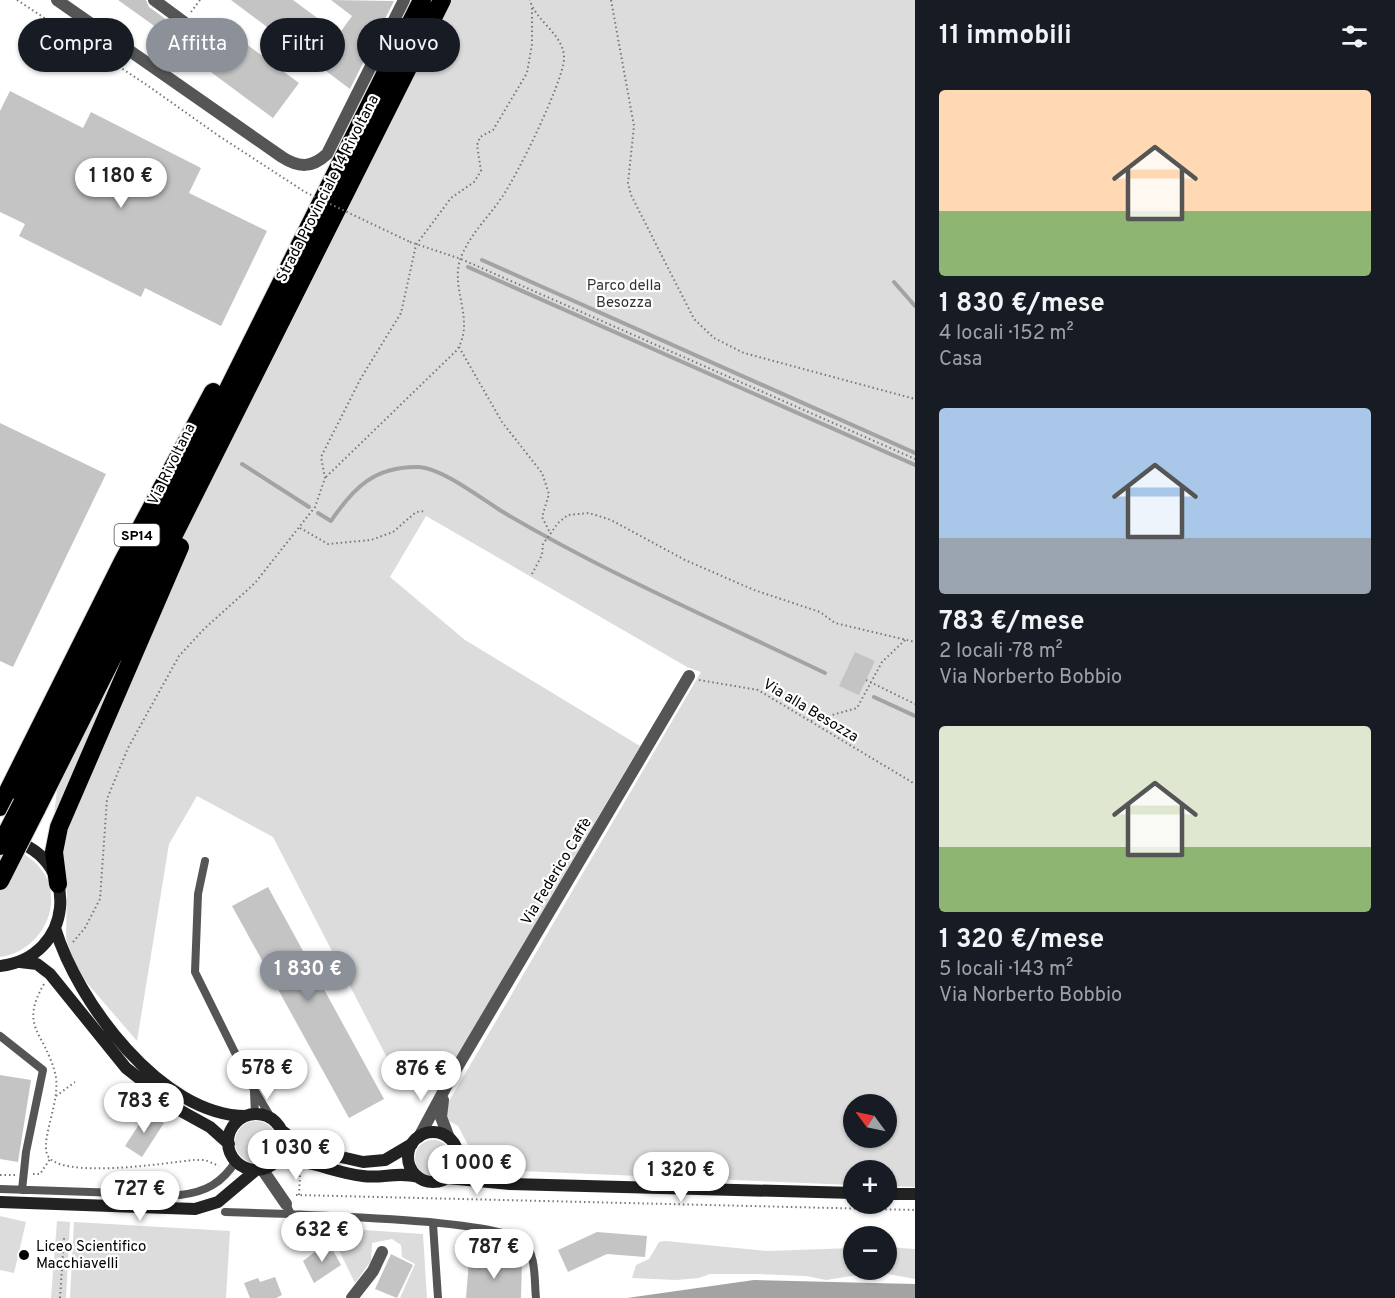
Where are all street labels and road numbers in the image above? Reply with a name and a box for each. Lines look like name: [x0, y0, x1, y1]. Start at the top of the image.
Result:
street label: Strada Provinciale 14 Rivoltana: [273, 92, 384, 285]
street label: Via Rivoltana: [144, 421, 200, 509]
road number: SP14: [114, 524, 160, 546]
street label: Via alla Besozza: [759, 675, 862, 747]
street label: Via Federico Caffè: [518, 815, 597, 929]

